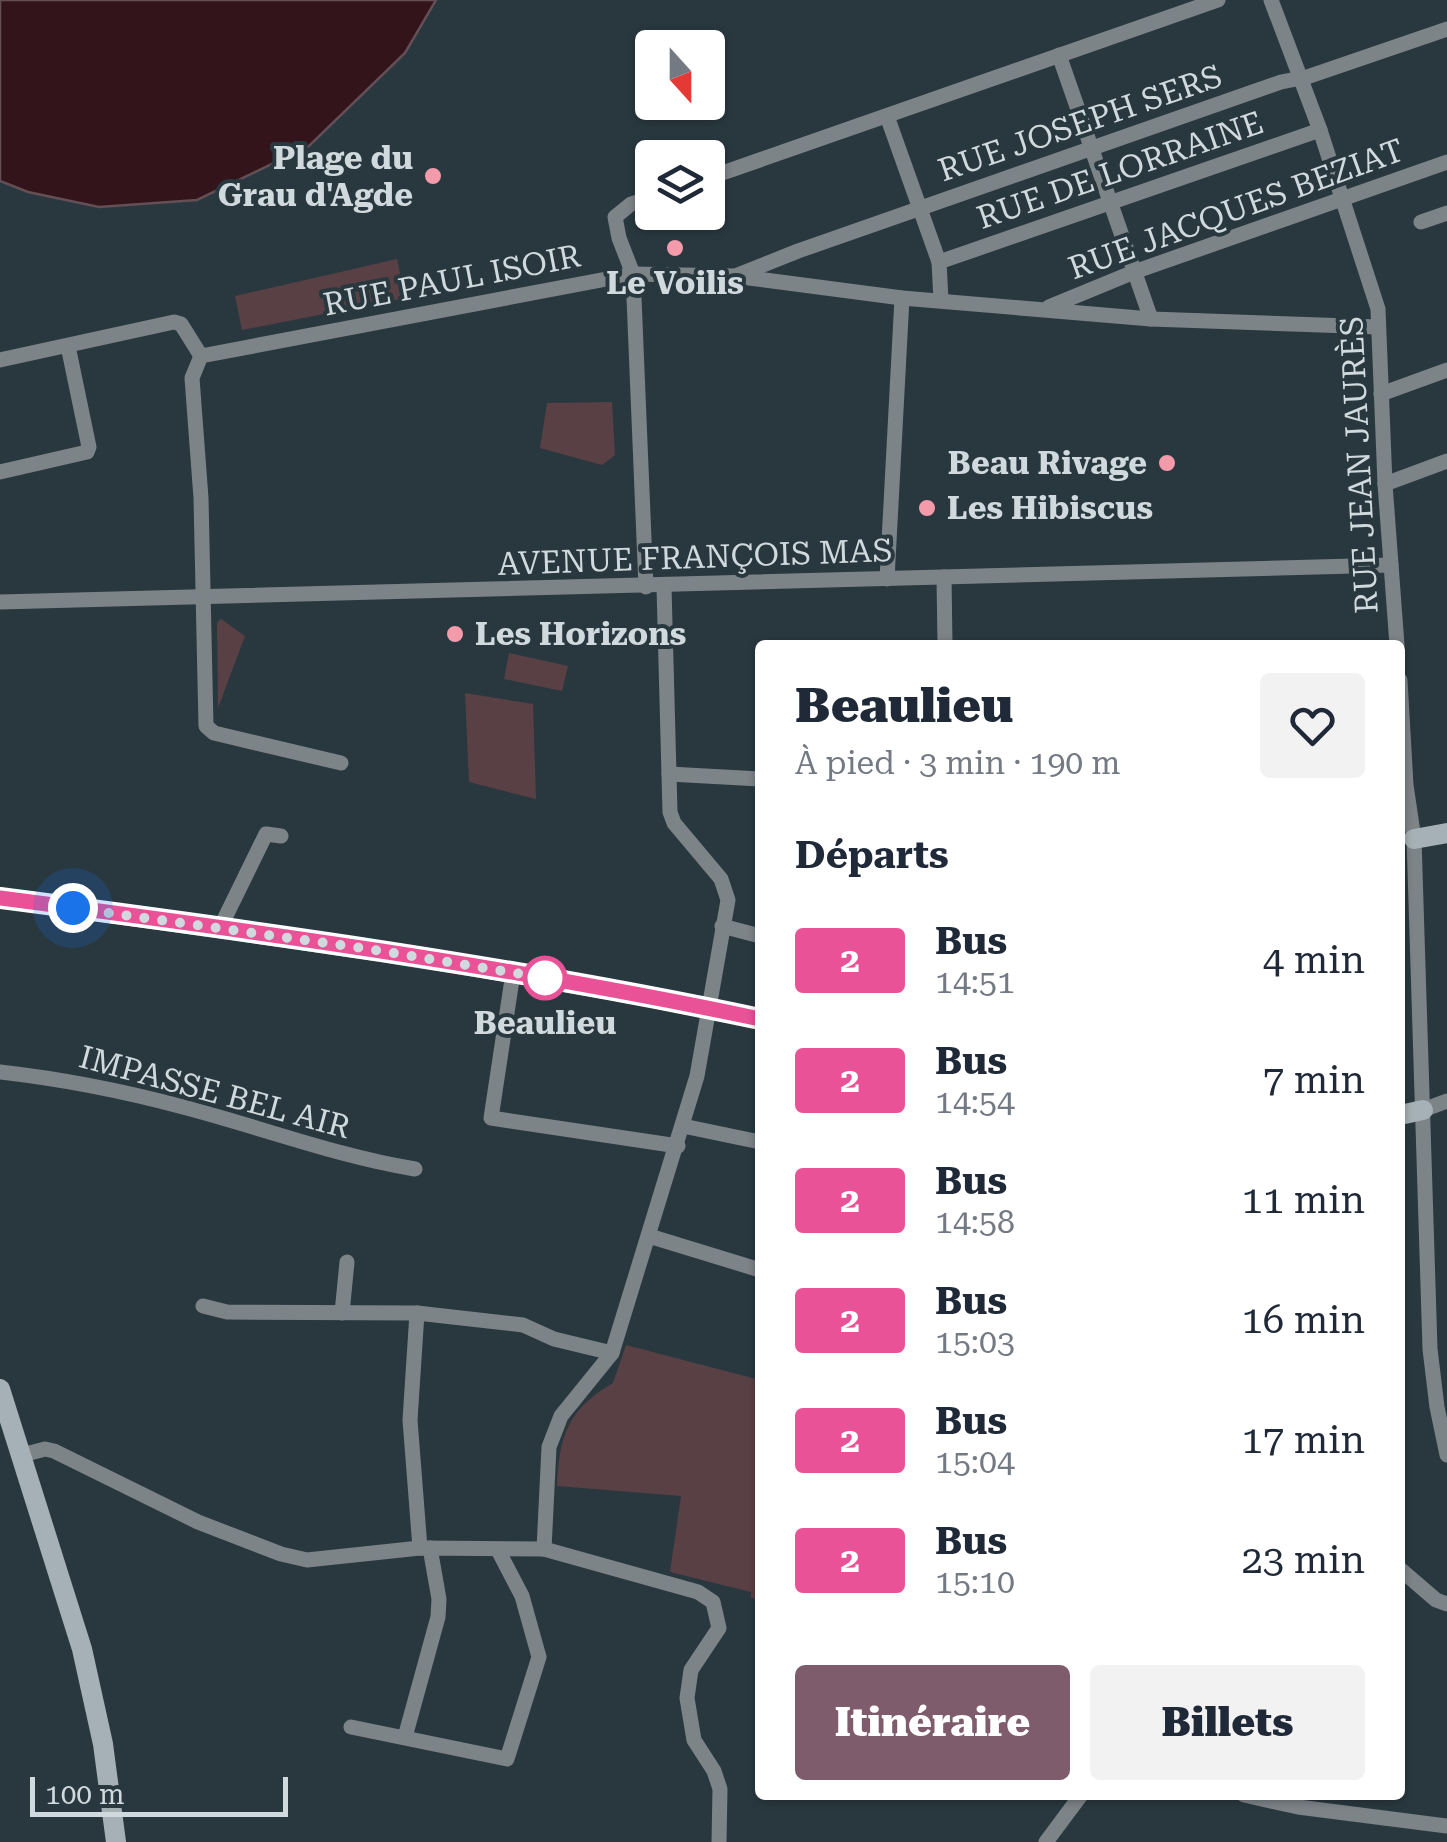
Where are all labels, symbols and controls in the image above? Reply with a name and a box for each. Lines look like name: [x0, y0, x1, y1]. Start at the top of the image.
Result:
north arrow: [635, 30, 725, 120]
map controls: [635, 30, 725, 230]
street label: RUE JOSEPH SERS: [933, 57, 1227, 189]
street label: RUE DE LORRAINE: [972, 103, 1268, 237]
street label: RUE JACQUES BEZIAT: [1063, 131, 1409, 287]
place label: Plage du Grau d'Agde: [218, 139, 413, 214]
button: layers: [635, 140, 725, 230]
marker: Plage du Grau d'Agde: [422, 165, 444, 187]
street label: RUE PAUL ISOIR: [320, 236, 584, 324]
marker: Le Voilis: [664, 237, 686, 259]
place label: Le Voilis: [606, 264, 744, 302]
street label: RUE JEAN JAURÈS: [1332, 315, 1386, 615]
place label: Beau Rivage: [948, 444, 1147, 482]
marker: Beau Rivage: [1156, 452, 1178, 474]
place label: Les Hibiscus: [947, 489, 1153, 527]
marker: Les Hibiscus: [916, 497, 938, 519]
street label: AVENUE FRANÇOIS MAS: [497, 531, 893, 583]
place label: Les Horizons: [475, 615, 686, 653]
marker: Les Horizons: [444, 623, 466, 645]
button: heart: [1260, 673, 1365, 778]
text: Beaulieu: [795, 678, 1013, 734]
text: À pied · 3 min · 190 m: [795, 744, 1121, 782]
text: Départs: [795, 833, 949, 877]
your location: [48, 883, 98, 933]
text: Bus: [935, 919, 1007, 963]
text: 4 min: [1263, 938, 1365, 982]
text: 2: [840, 940, 860, 981]
marker: Beaulieu: [524, 957, 566, 999]
text: 14:51: [935, 963, 1015, 1001]
place label: Beaulieu: [474, 1004, 616, 1042]
street label: IMPASSE BEL AIR: [75, 1038, 355, 1146]
text: Bus: [935, 1039, 1007, 1083]
text: 7 min: [1263, 1058, 1365, 1102]
text: 2: [840, 1060, 860, 1101]
text: 14:54: [935, 1083, 1015, 1121]
text: Bus: [935, 1159, 1007, 1203]
text: 11 min: [1242, 1178, 1365, 1222]
text: 2: [840, 1180, 860, 1221]
text: 14:58: [935, 1203, 1015, 1241]
text: Bus: [935, 1279, 1007, 1323]
text: 16 min: [1242, 1298, 1365, 1342]
text: 2: [840, 1300, 860, 1341]
text: 15:03: [935, 1323, 1015, 1361]
text: Bus: [935, 1399, 1007, 1443]
text: 17 min: [1242, 1418, 1365, 1462]
text: 2: [840, 1420, 860, 1461]
text: 15:04: [935, 1443, 1015, 1481]
text: Bus: [935, 1519, 1007, 1563]
text: 23 min: [1242, 1538, 1365, 1582]
text: 2: [840, 1540, 860, 1581]
text: 15:10: [935, 1563, 1015, 1601]
button: Itinéraire: [795, 1665, 1070, 1780]
button: Billets: [1090, 1665, 1365, 1780]
scale bar: [30, 1772, 288, 1816]
text: 100 m: [45, 1778, 125, 1811]

